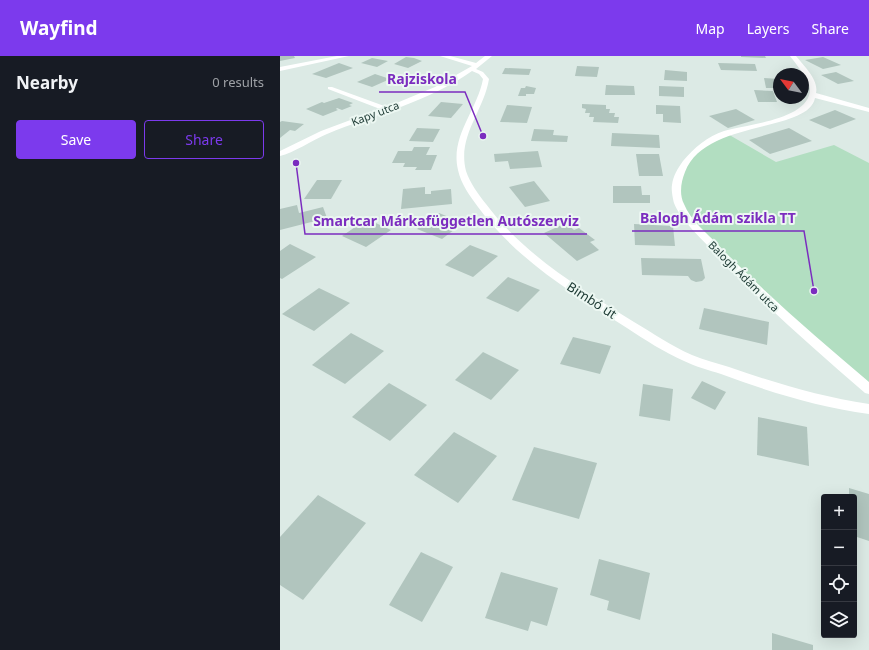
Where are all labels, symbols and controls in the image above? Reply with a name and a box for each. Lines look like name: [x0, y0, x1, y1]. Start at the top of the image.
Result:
text: Wayfind: [20, 15, 98, 41]
text: Map: [696, 19, 725, 38]
text: Layers: [747, 19, 789, 38]
text: Share: [811, 19, 849, 38]
callout: Rajziskola: [379, 66, 465, 92]
north arrow: [773, 68, 809, 104]
text: Rajziskola: [387, 69, 457, 88]
text: Nearby: [16, 71, 78, 94]
text: 0 results: [212, 73, 264, 91]
street label: Kapy utca: [349, 97, 401, 129]
button: Save: [16, 120, 136, 159]
button: Share: [144, 120, 264, 159]
callout: Balogh Ádám szikla TT: [632, 205, 804, 231]
callout: Smartcar Márkafüggetlen Autószerviz: [305, 208, 587, 234]
text: Balogh Ádám szikla TT: [640, 208, 796, 227]
text: Smartcar Márkafüggetlen Autószerviz: [313, 211, 579, 230]
street label: Balogh Ádám utca: [705, 237, 783, 315]
street label: Bimbó út: [564, 277, 621, 323]
map controls: [821, 494, 857, 638]
button: +: [821, 494, 857, 530]
button: −: [821, 530, 857, 566]
button: locate: [821, 566, 857, 602]
button: layers: [821, 602, 857, 638]

